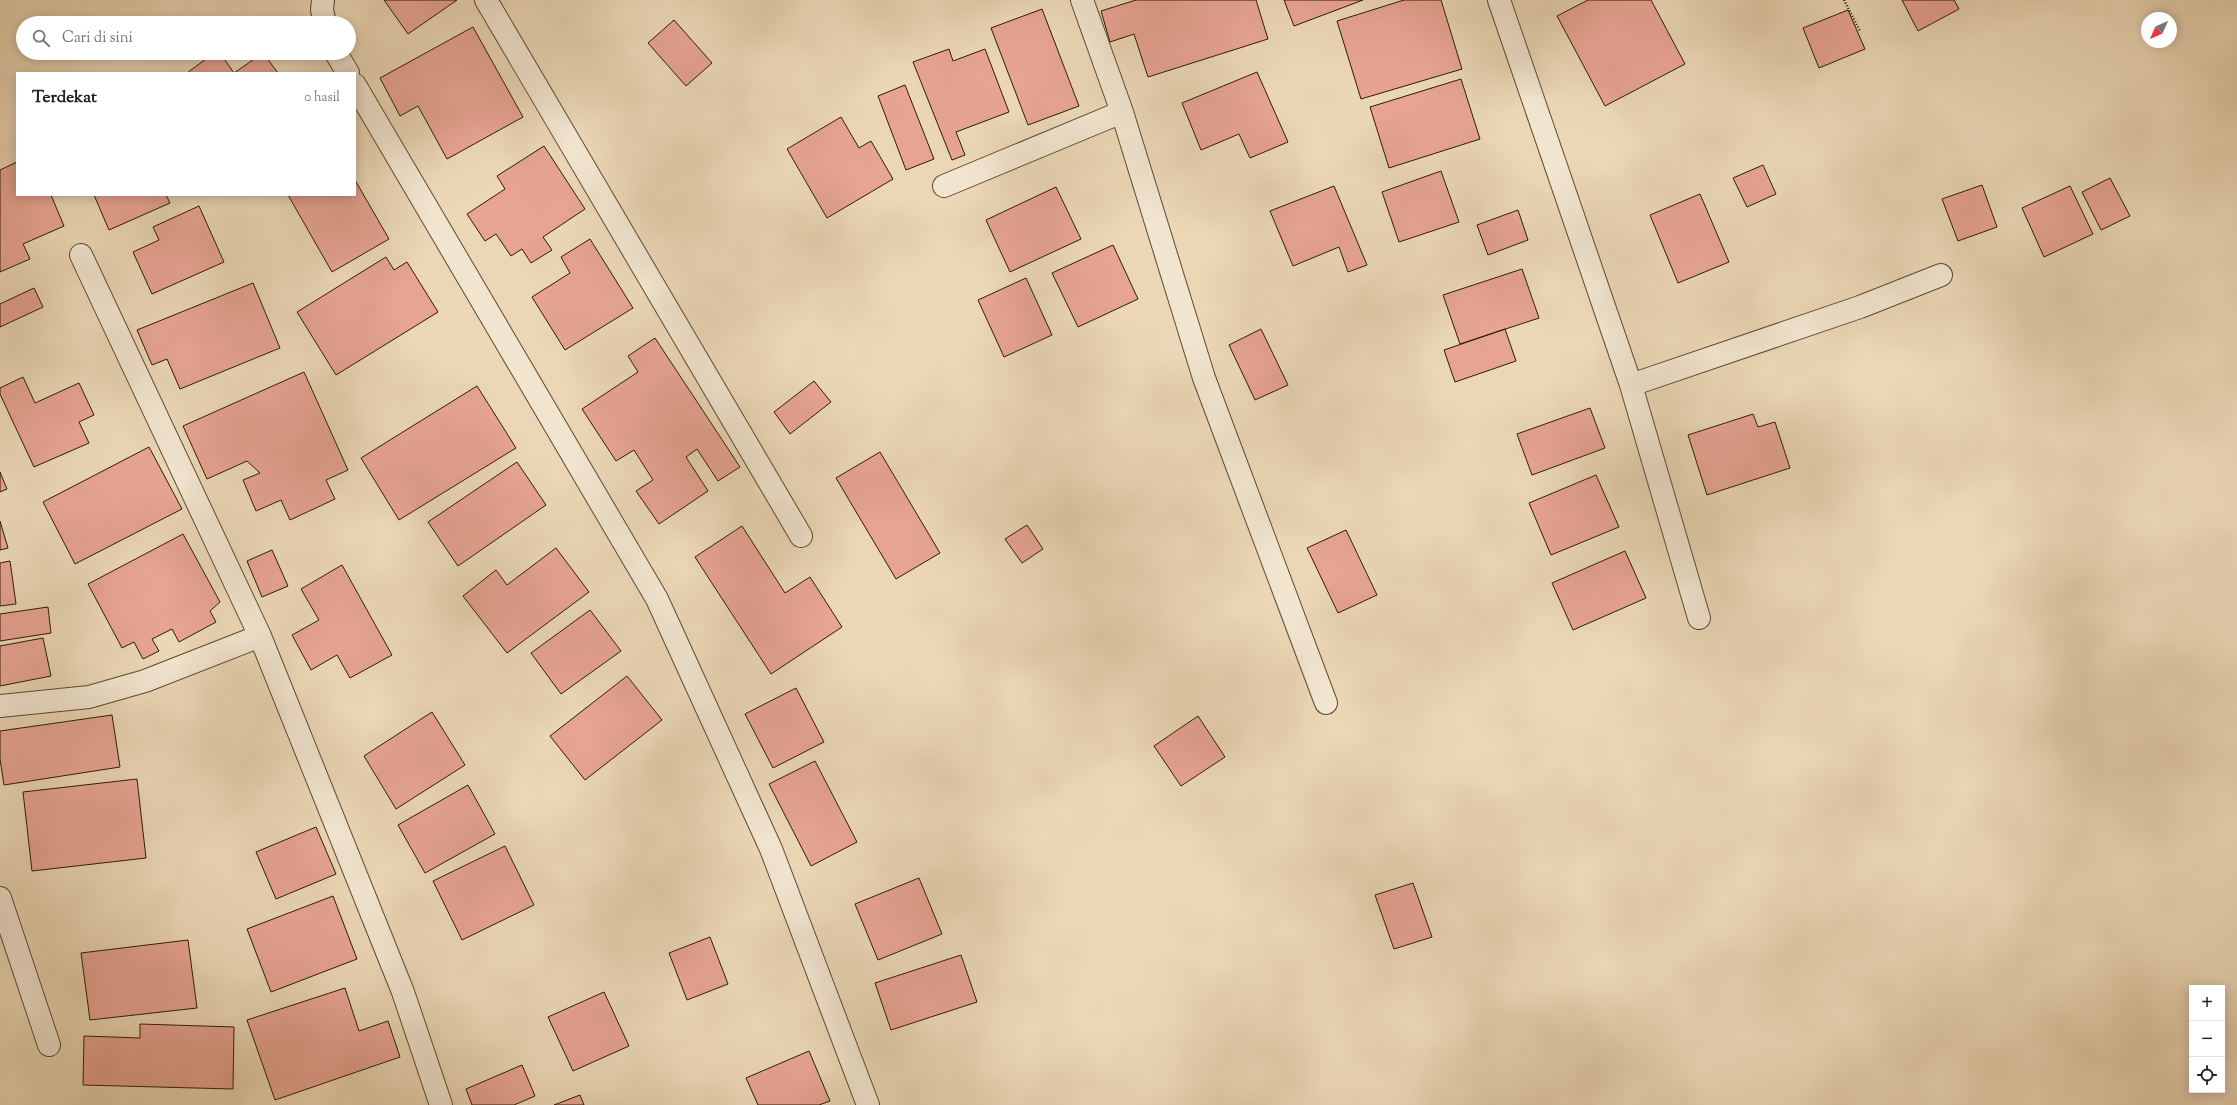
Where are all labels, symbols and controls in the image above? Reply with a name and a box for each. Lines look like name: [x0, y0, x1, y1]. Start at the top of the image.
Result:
north arrow: [2141, 12, 2177, 48]
search box: [16, 16, 356, 60]
icon: search: [30, 27, 52, 49]
text: Cari di sini: [62, 28, 133, 49]
text: Terdekat: [32, 86, 97, 110]
text: 0 hasil: [304, 89, 340, 107]
map controls: [2189, 985, 2225, 1093]
button: +: [2189, 985, 2225, 1021]
button: −: [2189, 1021, 2225, 1057]
button: locate: [2189, 1057, 2225, 1093]

